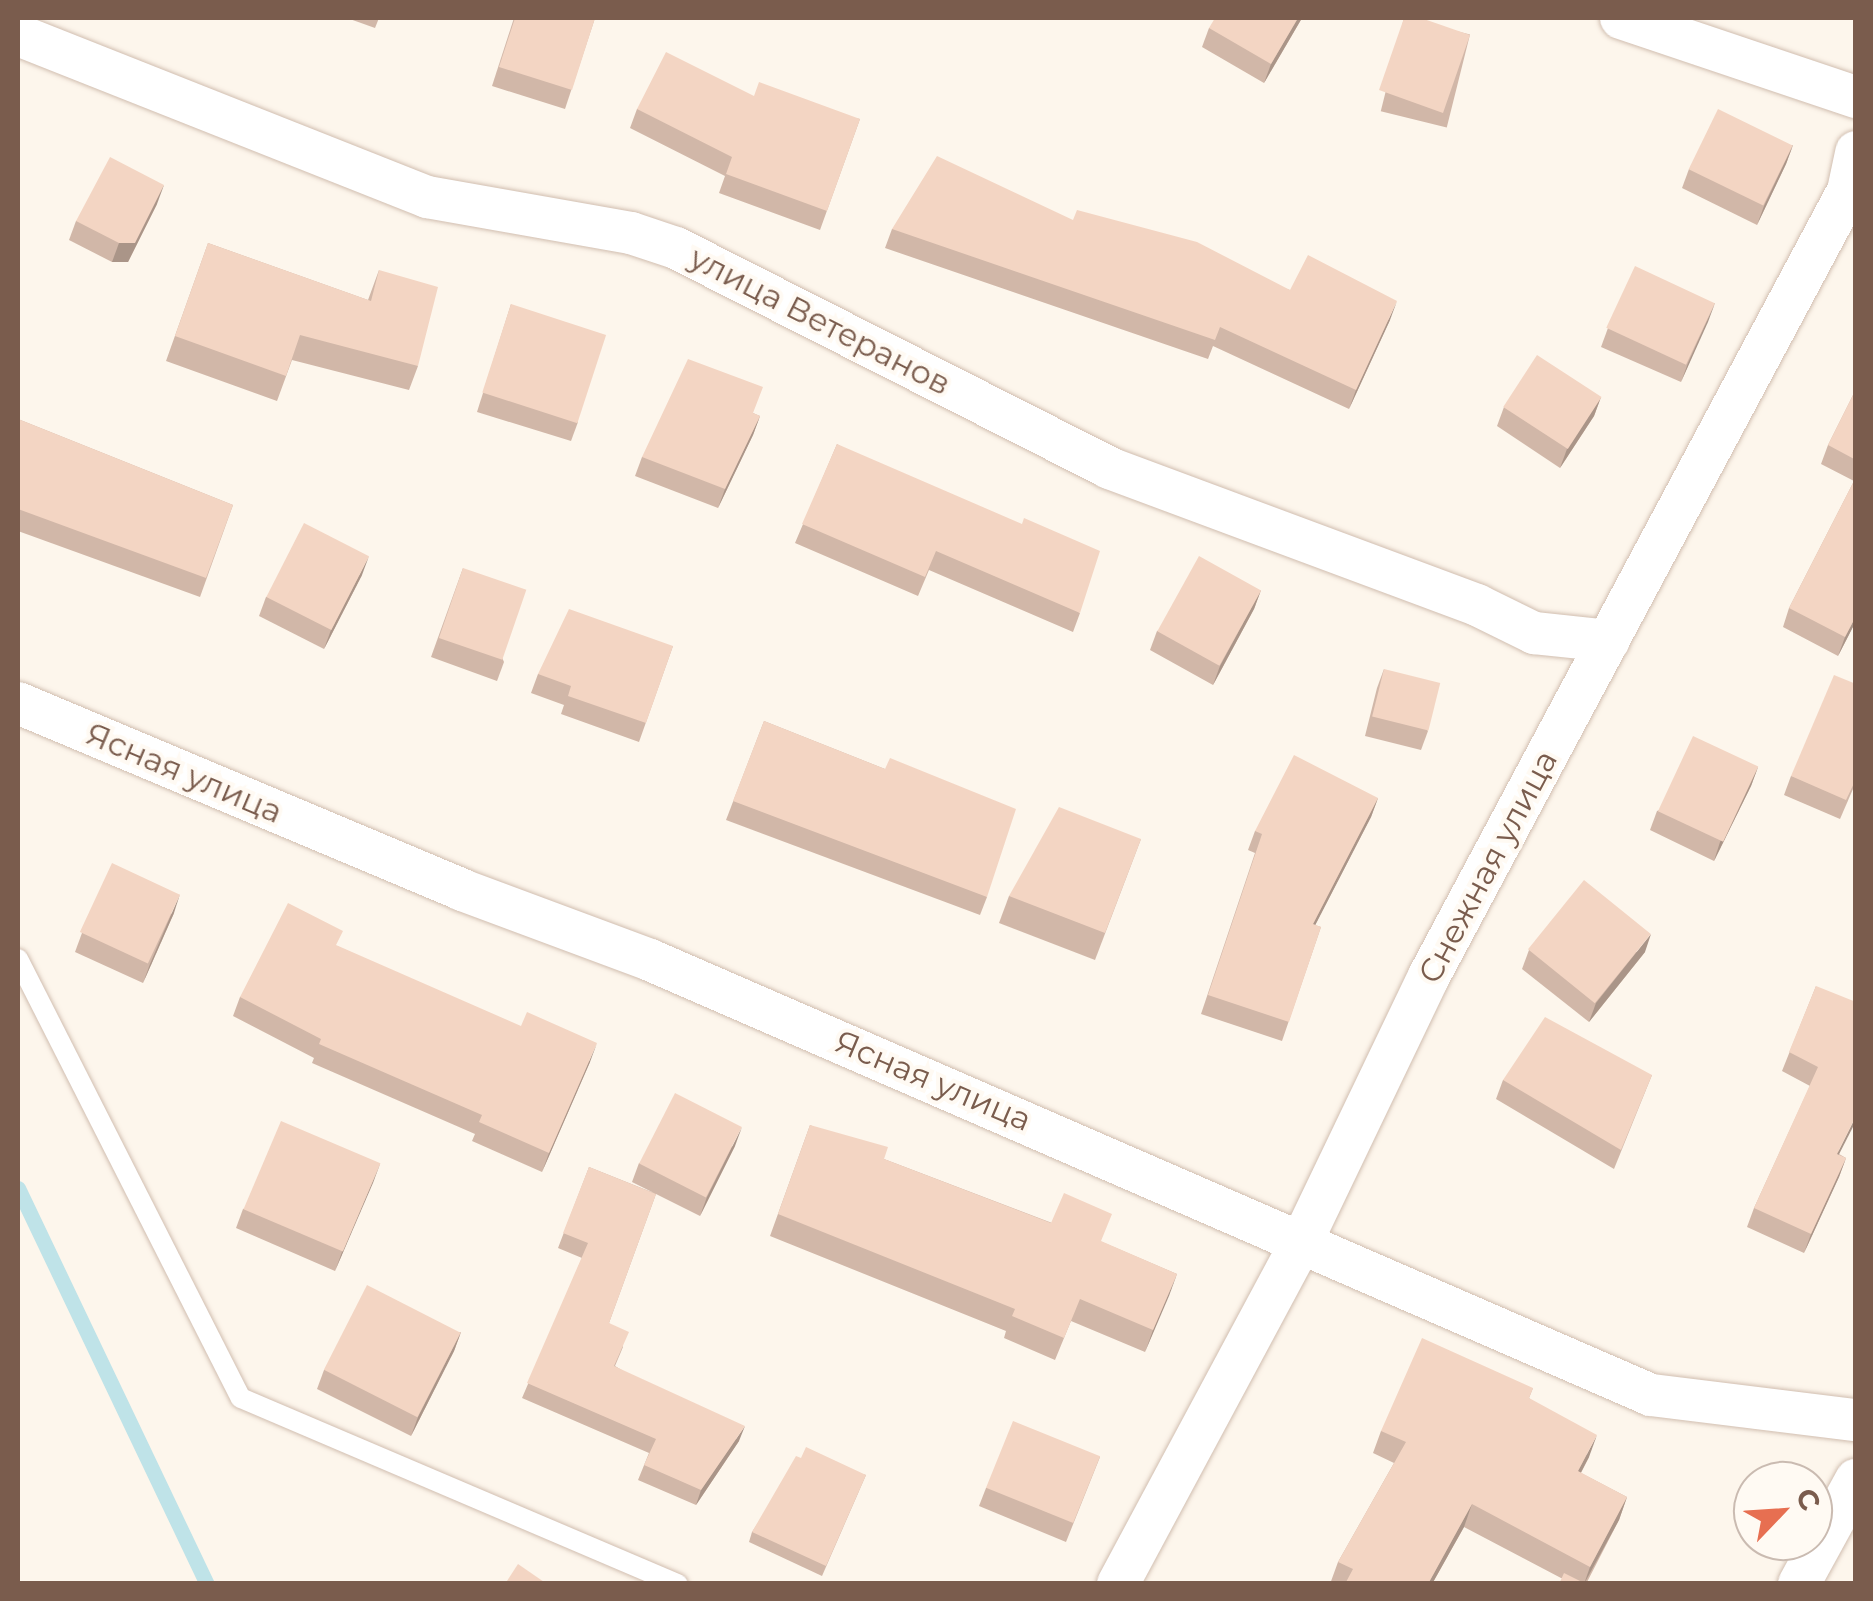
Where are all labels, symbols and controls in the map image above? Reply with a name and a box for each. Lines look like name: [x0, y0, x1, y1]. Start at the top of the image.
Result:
street label: улица Ветеранов: [683, 239, 957, 403]
street label: Ясная улица: [80, 714, 288, 832]
street label: Снежная улица: [1410, 744, 1566, 990]
street label: Ясная улица: [829, 1022, 1037, 1140]
north arrow: [1733, 1461, 1833, 1561]
text: С: [1789, 1483, 1828, 1516]

